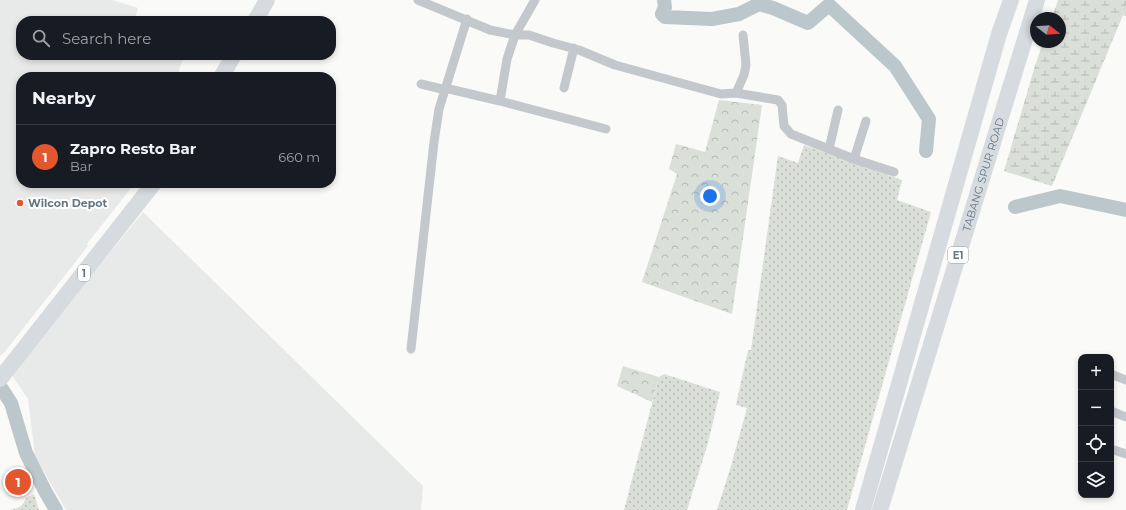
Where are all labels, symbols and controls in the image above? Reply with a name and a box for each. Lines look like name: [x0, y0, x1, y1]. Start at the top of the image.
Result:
north arrow: [1030, 12, 1066, 48]
search box: [16, 16, 336, 60]
icon: search: [30, 27, 52, 49]
text: Search here: [62, 29, 151, 48]
text: Nearby: [32, 88, 96, 108]
street label: TABANG SPUR ROAD: [959, 116, 1007, 233]
text: Zapro Resto Bar: [70, 139, 196, 158]
text: 1: [42, 149, 48, 165]
text: 660 m: [278, 149, 320, 165]
text: Bar: [70, 158, 93, 174]
your location: [700, 186, 720, 206]
place label: Wilcon Depot: [28, 196, 108, 210]
marker: Wilcon Depot: [15, 198, 25, 208]
road number: E1: [948, 247, 968, 263]
road number: 1: [78, 265, 90, 281]
map controls: [1078, 354, 1114, 498]
button: +: [1078, 354, 1114, 390]
button: −: [1078, 390, 1114, 426]
button: locate: [1078, 426, 1114, 462]
button: layers: [1078, 462, 1114, 498]
pin: 1: [5, 467, 31, 497]

